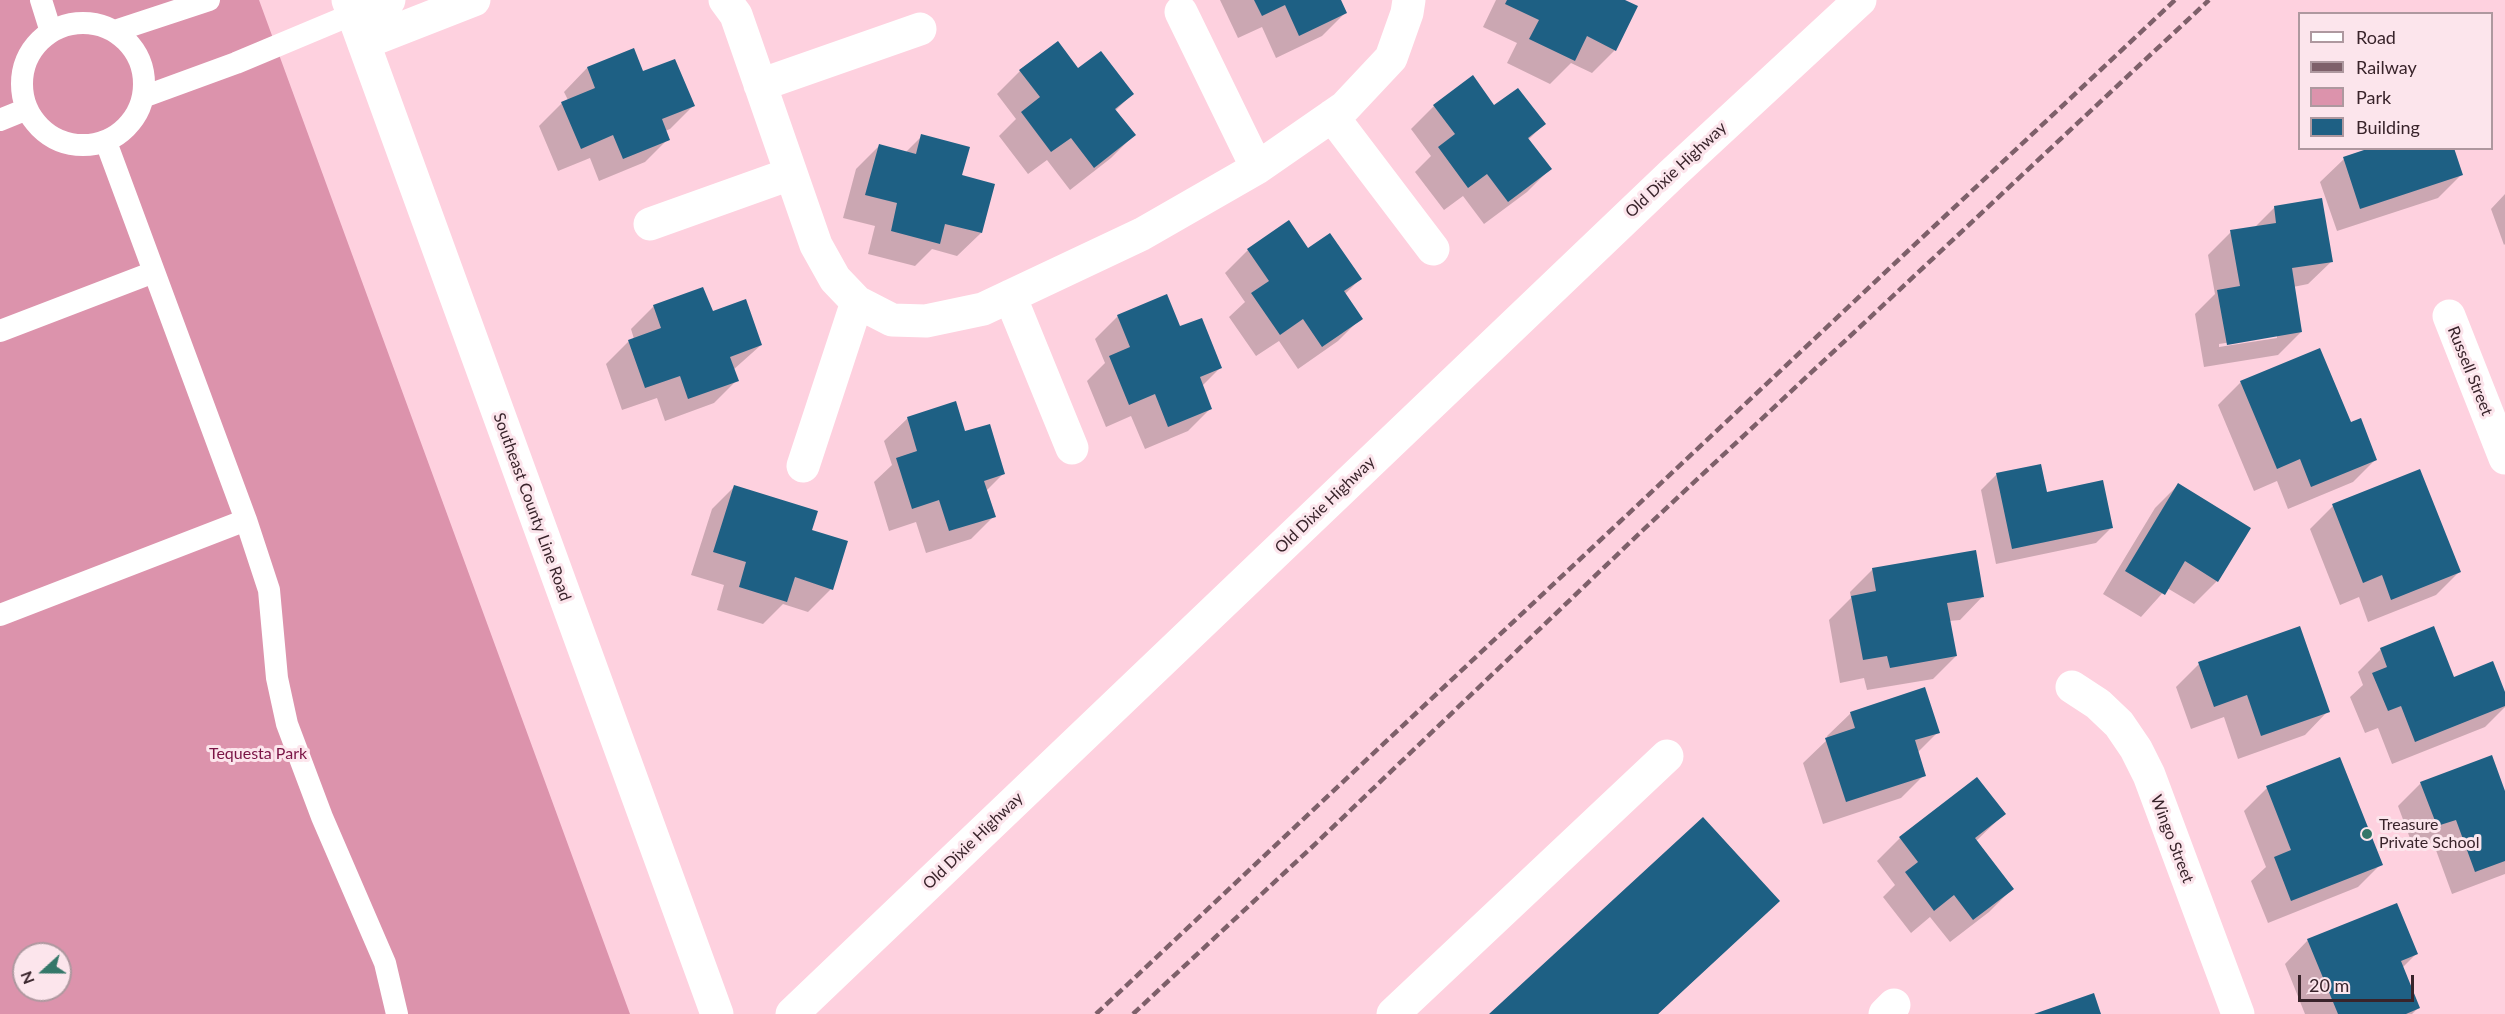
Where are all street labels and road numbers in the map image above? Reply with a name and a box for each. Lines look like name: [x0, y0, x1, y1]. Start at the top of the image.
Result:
street label: Old Dixie Highway: [1621, 118, 1731, 222]
street label: Russell Street: [2443, 324, 2497, 418]
street label: Southeast County Line Road: [489, 410, 575, 604]
street label: Old Dixie Highway: [1271, 452, 1379, 558]
street label: Old Dixie Highway: [919, 788, 1027, 894]
street label: Wingo Street: [2146, 792, 2198, 886]

